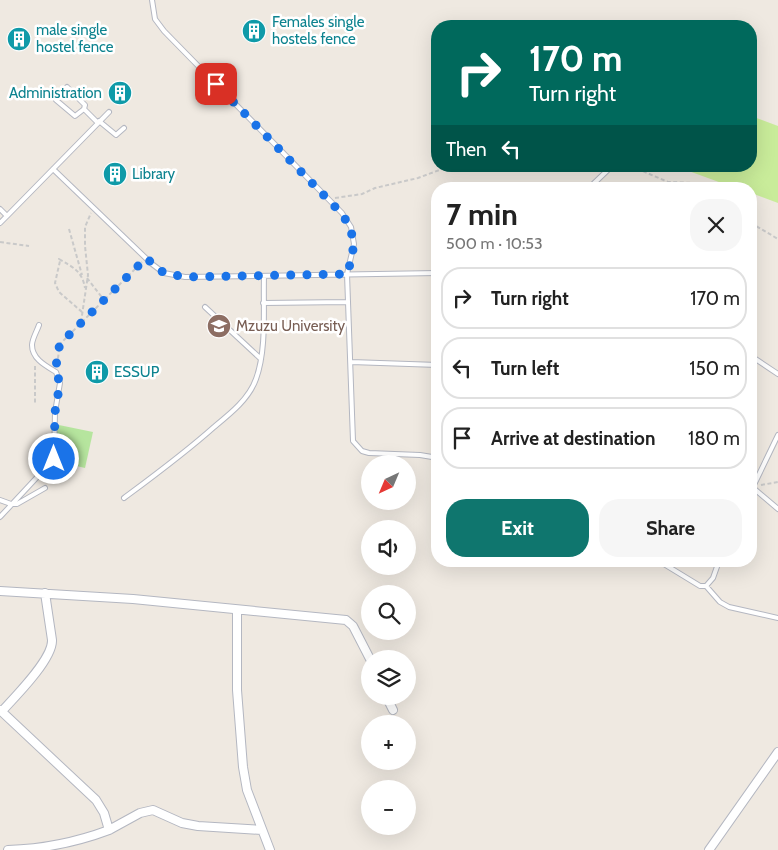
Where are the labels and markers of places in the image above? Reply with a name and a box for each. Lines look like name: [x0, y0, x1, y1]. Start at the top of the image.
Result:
place label: Females single hostels fence: [272, 13, 365, 48]
building icon: Females single hostels fence: [241, 18, 267, 44]
place label: male single hostel fence: [36, 21, 114, 56]
building icon: male single hostel fence: [6, 26, 32, 52]
pin: [195, 63, 237, 105]
building icon: Administration: [107, 80, 133, 106]
place label: Administration: [9, 84, 102, 102]
building icon: Library: [102, 161, 128, 187]
place label: Library: [132, 165, 176, 183]
school or university icon: Mzuzu University: [206, 313, 232, 339]
place label: Mzuzu University: [236, 317, 346, 335]
building icon: ESSUP: [84, 359, 110, 385]
place label: ESSUP: [114, 363, 160, 381]

